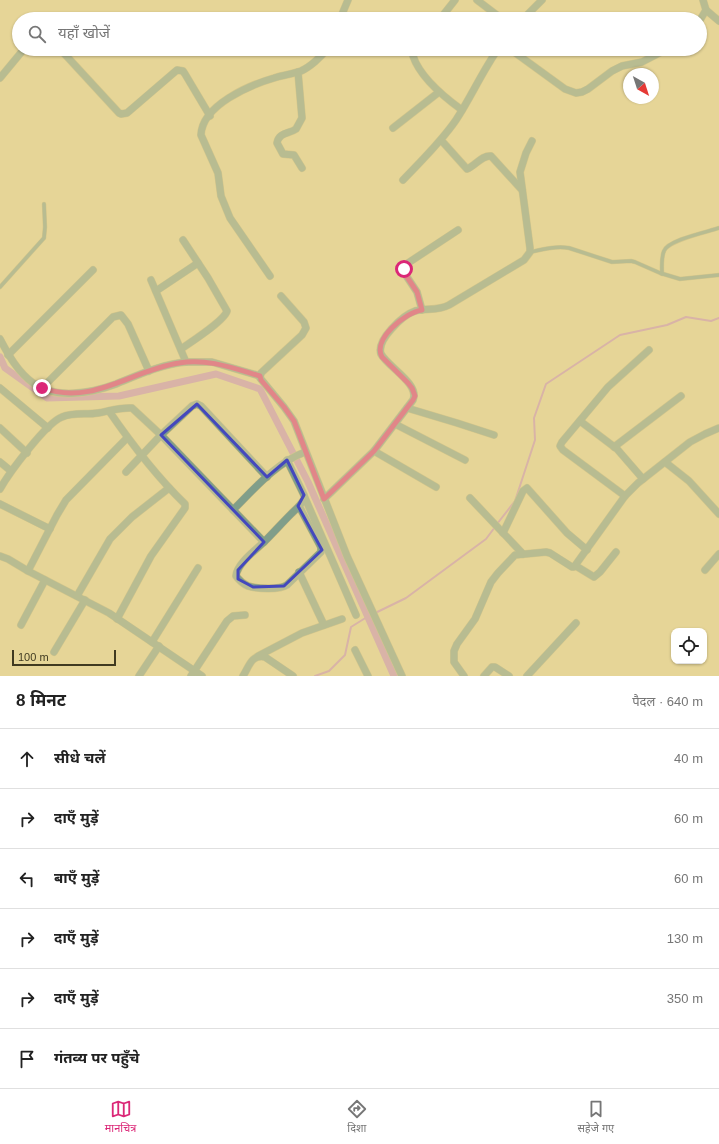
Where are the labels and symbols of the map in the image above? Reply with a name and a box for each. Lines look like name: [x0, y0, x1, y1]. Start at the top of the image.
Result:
north arrow: [623, 68, 659, 104]
route start: [395, 260, 413, 278]
route end: [33, 379, 51, 397]
scale bar: [12, 648, 116, 667]

